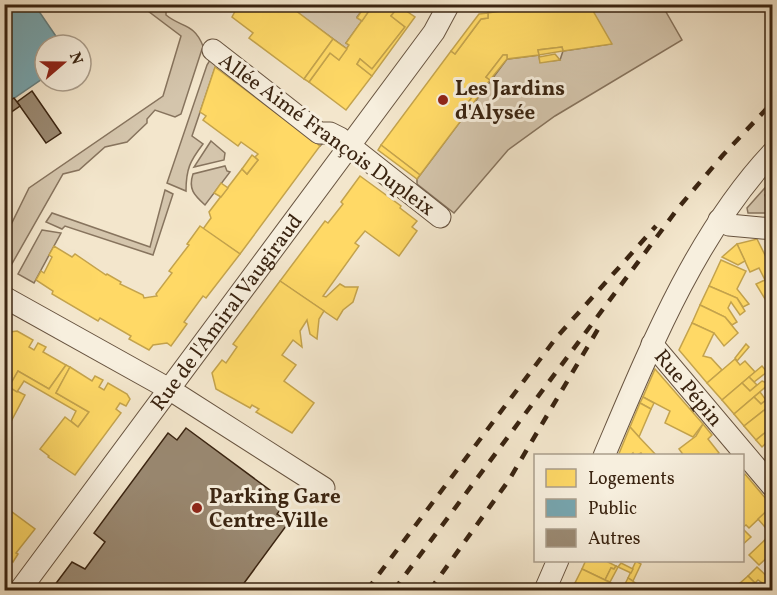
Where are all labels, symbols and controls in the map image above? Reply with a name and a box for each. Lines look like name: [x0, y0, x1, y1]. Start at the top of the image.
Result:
north arrow: [33, 33, 93, 93]
street label: Allée Aimé François Dupleix: [212, 47, 440, 224]
text: N: [63, 49, 88, 68]
place label: Les Jardins d'Alysée: [455, 75, 565, 128]
marker: Les Jardins d'Alysée: [436, 93, 450, 107]
street label: Rue de l'Amiral Vaugiraud: [145, 209, 310, 417]
street label: Rue Pépin: [647, 344, 729, 433]
legend: [534, 454, 744, 562]
text: Logements: [588, 467, 675, 492]
place label: Parking Gare Centre-Ville: [209, 483, 341, 536]
text: Public: [588, 497, 637, 522]
marker: Parking Gare Centre-Ville: [190, 501, 204, 515]
text: Autres: [588, 527, 641, 552]

